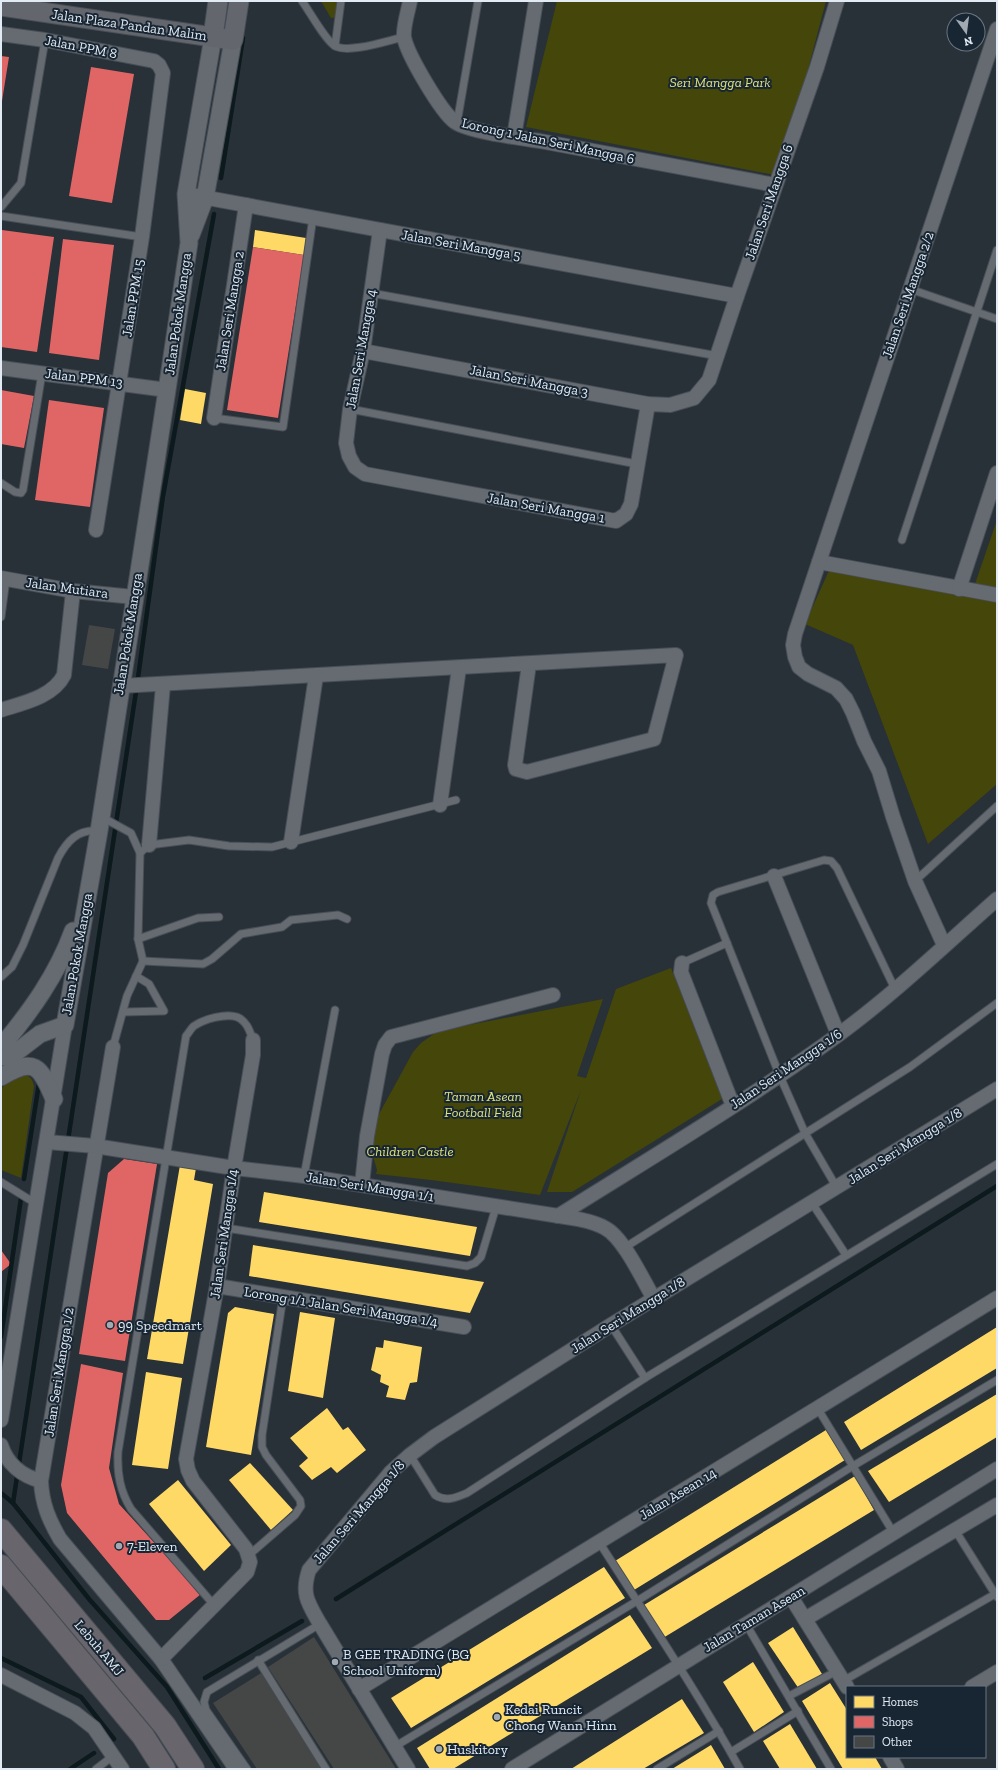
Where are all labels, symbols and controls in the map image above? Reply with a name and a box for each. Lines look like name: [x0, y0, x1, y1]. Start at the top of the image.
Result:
street label: Jalan Plaza Pandan Malim: [50, 6, 208, 44]
north arrow: [946, 12, 986, 52]
street label: Jalan PPM 8: [43, 32, 119, 62]
text: N: [962, 34, 974, 49]
park label: Seri Mangga Park: [669, 74, 771, 91]
street label: Lorong 1 Jalan Seri Mangga 6: [460, 114, 636, 168]
street label: Jalan Seri Mangga 6: [741, 142, 797, 262]
street label: Jalan Seri Mangga 5: [400, 226, 522, 264]
street label: Jalan Seri Mangga 2/2: [878, 229, 938, 361]
street label: Jalan Seri Mangga 2: [212, 250, 248, 372]
street label: Jalan Pokok Mangga: [161, 252, 195, 376]
street label: Jalan PPM 15: [118, 258, 148, 338]
street label: Jalan Seri Mangga 4: [342, 287, 380, 410]
street label: Jalan Seri Mangga 3: [468, 361, 590, 401]
street label: Jalan PPM 13: [44, 365, 124, 391]
street label: Jalan Seri Mangga 1: [486, 489, 607, 527]
street label: Jalan Pokok Mangga: [110, 572, 146, 696]
street label: Jalan Mutiara: [25, 574, 109, 602]
street label: Jalan Pokok Mangga: [58, 892, 96, 1016]
street label: Jalan Seri Mangga 1/6: [727, 1025, 845, 1113]
park label: Taman Asean Football Field: [444, 1088, 522, 1121]
street label: Jalan Seri Mangga 1/8: [845, 1104, 965, 1188]
park label: Children Castle: [366, 1143, 454, 1160]
street label: Jalan Seri Mangga 1/4: [206, 1168, 242, 1300]
street label: Jalan Seri Mangga 1/1: [305, 1168, 436, 1206]
street label: Jalan Seri Mangga 1/8: [568, 1273, 688, 1357]
street label: Lorong 1/1 Jalan Seri Mangga 1/4: [243, 1283, 440, 1331]
street label: Jalan Seri Mangga 1/2: [40, 1306, 78, 1438]
place label: 99 Speedmart: [118, 1317, 203, 1334]
marker: 99 Speedmart: [105, 1320, 115, 1330]
street label: Jalan Seri Mangga 1/8: [309, 1457, 409, 1567]
street label: Jalan Asean 14: [636, 1464, 720, 1524]
place label: 7-Eleven: [127, 1538, 178, 1555]
marker: 7-Eleven: [114, 1541, 124, 1551]
street label: Jalan Taman Asean: [700, 1582, 808, 1656]
street label: Lebuh AMJ: [71, 1617, 127, 1679]
place label: B GEE TRADING (BG School Uniform): [343, 1646, 470, 1679]
marker: B GEE TRADING (BG School Uniform): [330, 1657, 340, 1667]
legend: [846, 1686, 986, 1758]
text: Homes: [882, 1695, 918, 1709]
place label: Kedai Runcit Chong Wann Hinn: [505, 1701, 616, 1734]
marker: Kedai Runcit Chong Wann Hinn: [492, 1712, 502, 1722]
text: Shops: [882, 1715, 913, 1729]
text: Other: [882, 1735, 913, 1749]
place label: Huskitory: [447, 1741, 509, 1758]
marker: Huskitory: [434, 1744, 444, 1754]

